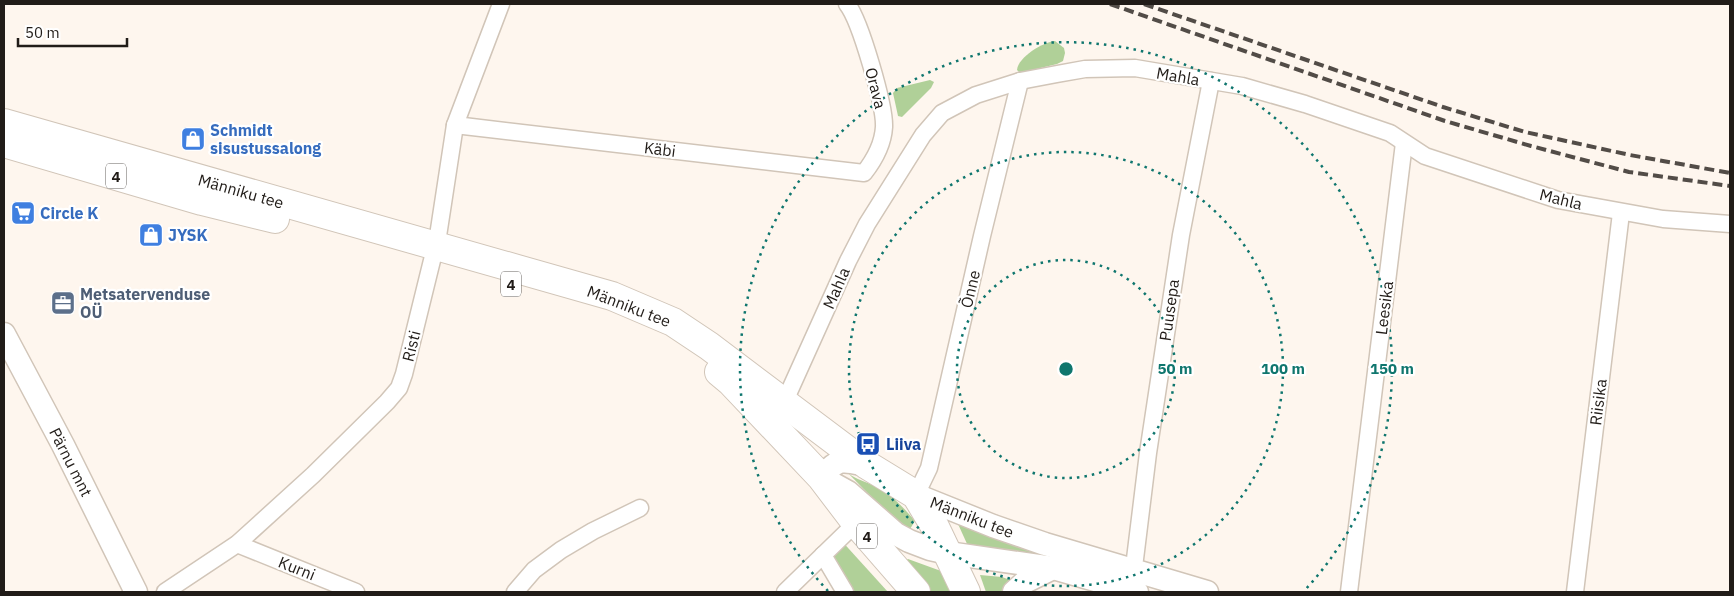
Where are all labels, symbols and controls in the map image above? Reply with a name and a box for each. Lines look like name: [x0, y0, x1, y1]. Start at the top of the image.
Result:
scale bar: [18, 15, 126, 47]
text: 50 m: [25, 23, 60, 42]
street label: Mahla: [1155, 62, 1202, 90]
street label: Orava: [861, 65, 891, 111]
place label: Schmidt sisustussalong: [210, 120, 321, 158]
shop icon: Schmidt sisustussalong: [180, 126, 206, 152]
street label: Käbi: [643, 137, 677, 161]
road number: 4: [106, 164, 126, 188]
street label: Männiku tee: [196, 169, 286, 213]
street label: Mahla: [1537, 184, 1585, 214]
supermarket icon: Circle K: [10, 200, 36, 226]
place label: Circle K: [40, 203, 98, 223]
shop icon: JYSK: [138, 222, 164, 248]
place label: JYSK: [168, 225, 208, 245]
street label: Mahla: [818, 264, 854, 312]
street label: Õnne: [956, 268, 984, 310]
road number: 4: [501, 272, 521, 296]
street label: Puusepa: [1155, 277, 1183, 342]
street label: Leesika: [1371, 279, 1397, 336]
street label: Männiku tee: [584, 281, 674, 331]
place label: Metsatervenduse OÜ: [80, 284, 210, 322]
office icon: Metsatervenduse OÜ: [50, 290, 76, 316]
street label: Risti: [397, 328, 425, 364]
text: 50 m: [1158, 359, 1192, 378]
text: 100 m: [1261, 359, 1305, 378]
text: 150 m: [1370, 359, 1414, 378]
centre of rings: [1057, 360, 1075, 378]
street label: Riisika: [1585, 377, 1611, 427]
street label: Pärnu mnt: [45, 424, 97, 500]
bus stop icon: Liiva: [855, 431, 881, 457]
place label: Liiva: [886, 434, 921, 454]
street label: Männiku tee: [927, 492, 1017, 542]
road number: 4: [857, 524, 877, 548]
street label: Kurni: [276, 552, 318, 584]

